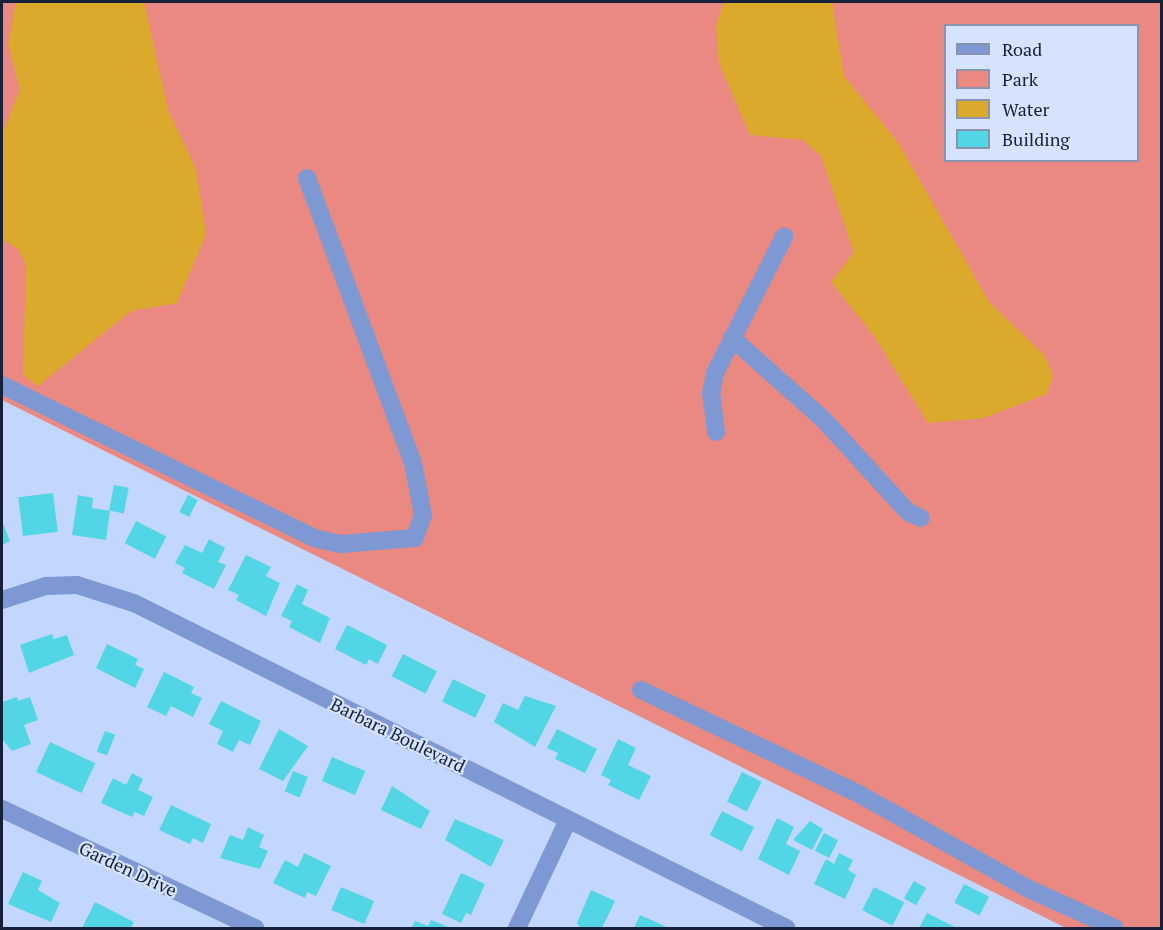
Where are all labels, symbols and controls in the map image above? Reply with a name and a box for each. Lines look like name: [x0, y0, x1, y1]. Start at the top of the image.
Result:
legend: [944, 24, 1139, 162]
text: Road: [1002, 37, 1042, 61]
text: Park: [1002, 67, 1038, 91]
text: Water: [1002, 97, 1049, 121]
text: Building: [1002, 127, 1070, 151]
street label: Barbara Boulevard: [327, 693, 469, 777]
street label: Garden Drive: [76, 837, 180, 901]

